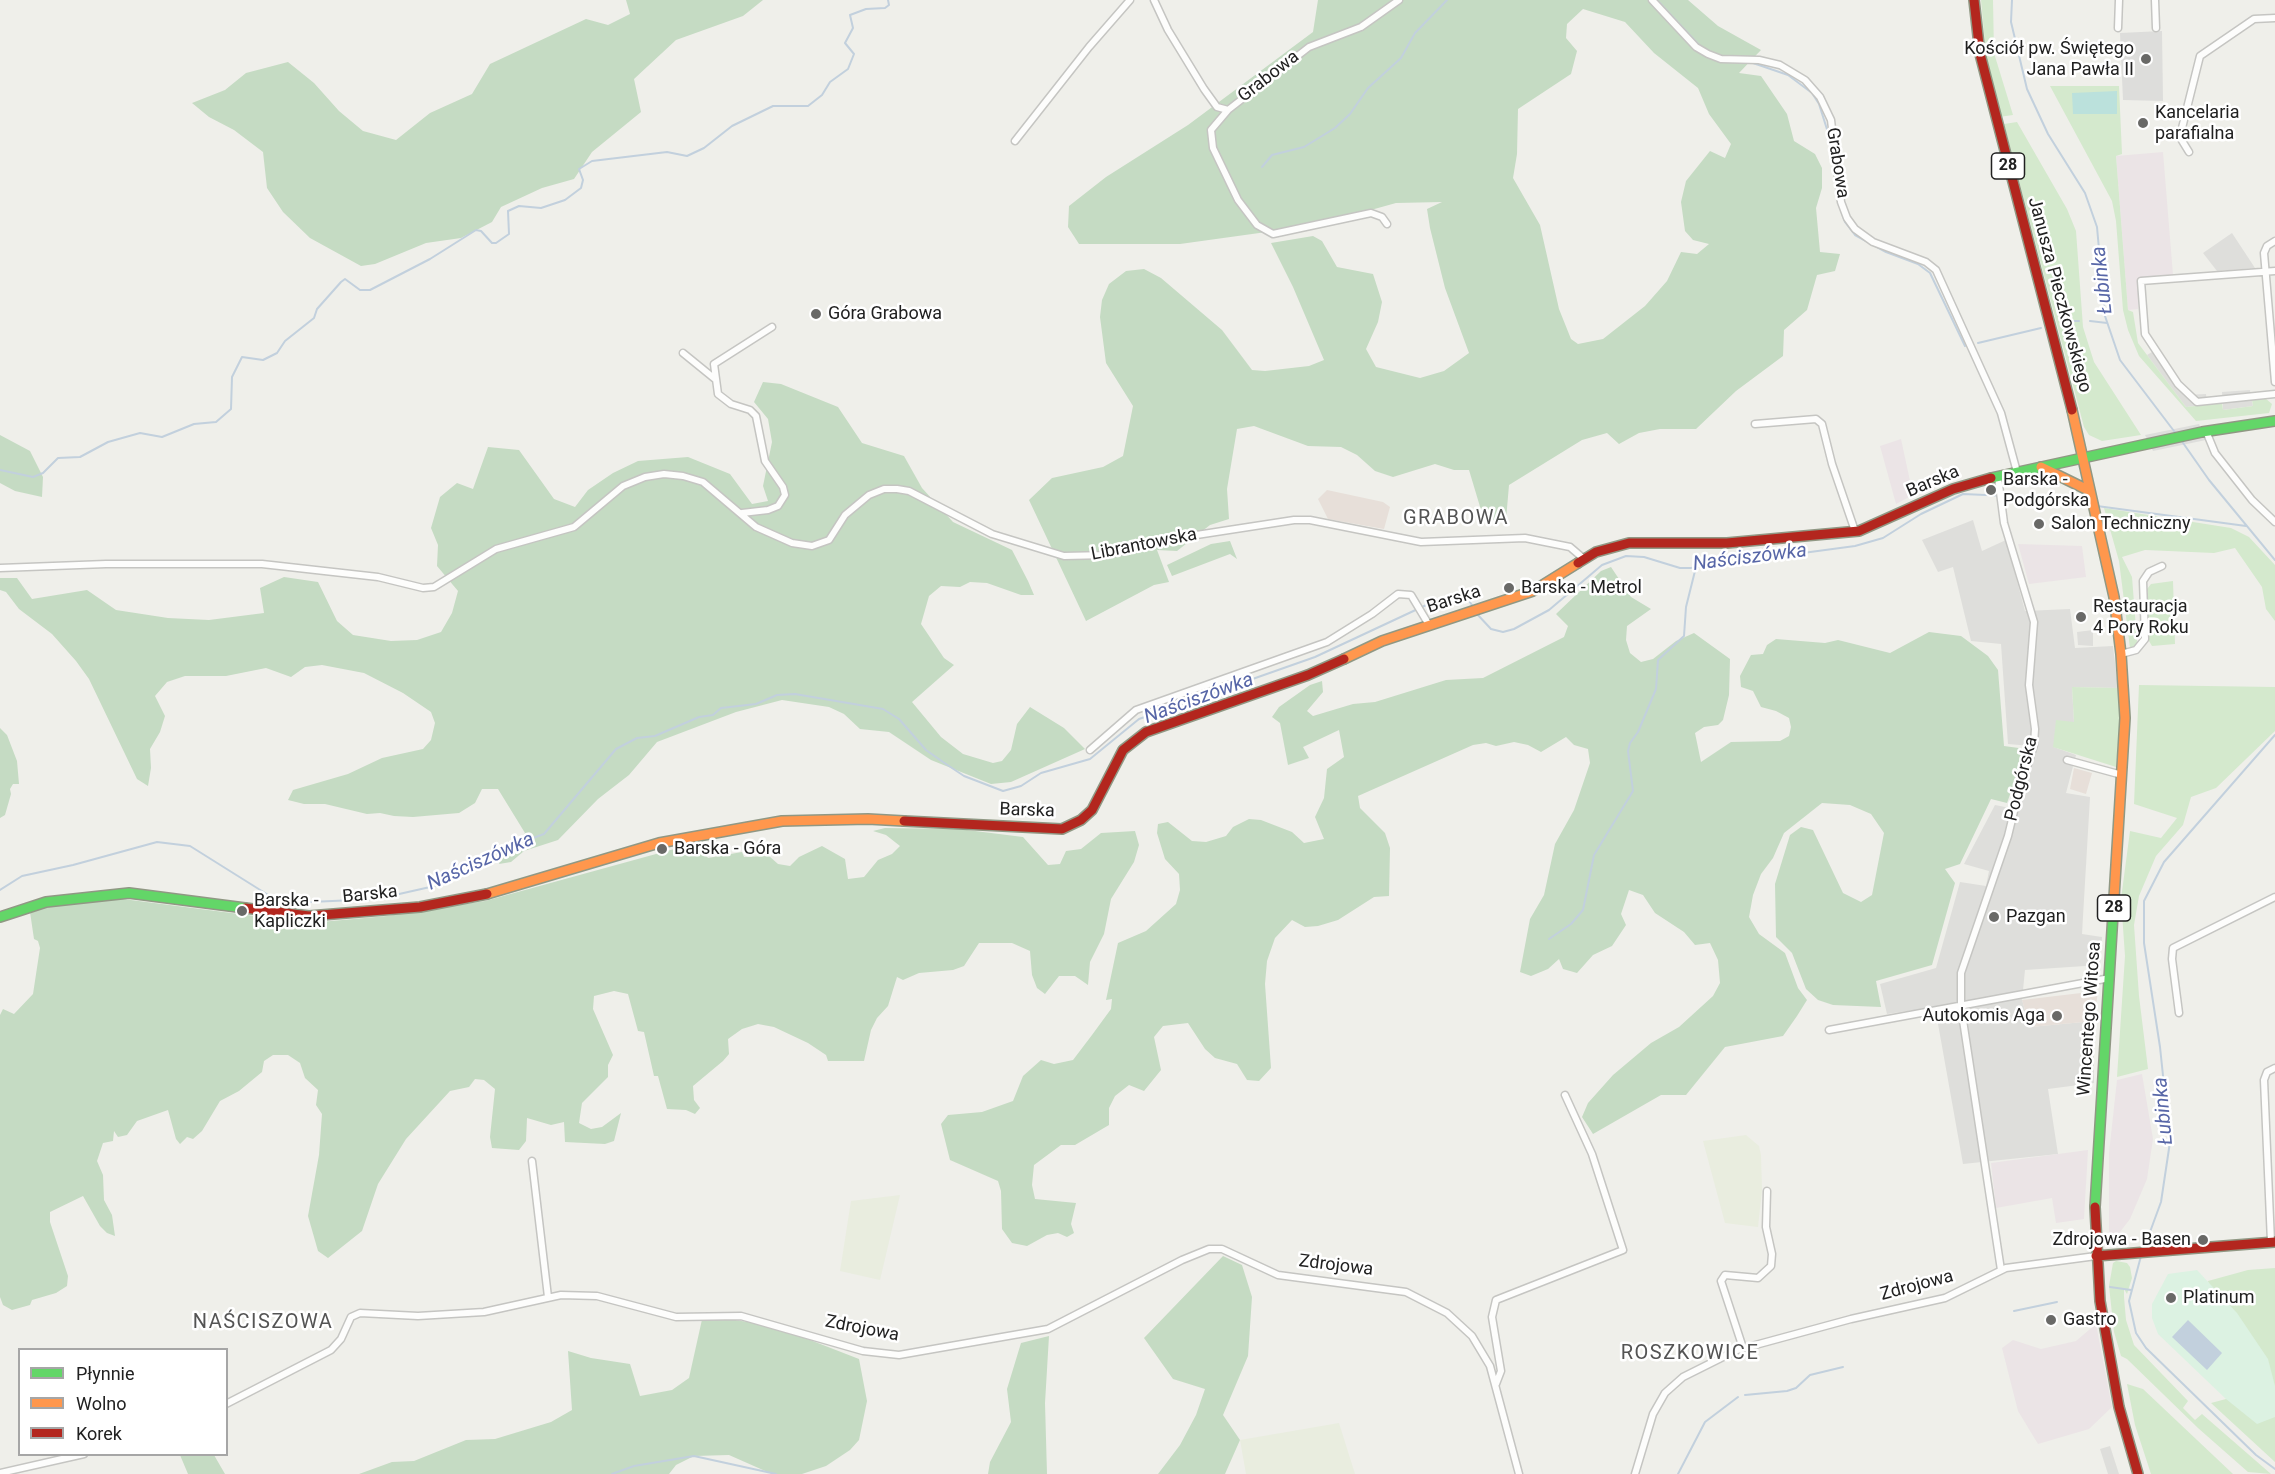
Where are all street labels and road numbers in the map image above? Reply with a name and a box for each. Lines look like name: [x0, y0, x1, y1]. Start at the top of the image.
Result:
street label: Grabowa: [1234, 46, 1304, 108]
street label: Grabowa: [1821, 126, 1853, 200]
road number: 28: [1992, 153, 2024, 179]
street label: Janusza Pieczkowskiego: [2023, 195, 2095, 395]
street label: Barska: [1903, 461, 1963, 503]
street label: Librantowska: [1089, 524, 1199, 566]
street label: Barska: [1424, 581, 1484, 619]
street label: Podgórska: [2001, 735, 2043, 823]
street label: Barska: [999, 799, 1055, 823]
street label: Barska: [341, 881, 399, 909]
road number: 28: [2098, 895, 2130, 921]
street label: Wincentego Witosa: [2074, 941, 2106, 1097]
street label: Zdrojowa: [1298, 1251, 1374, 1281]
street label: Zdrojowa: [1878, 1266, 1956, 1306]
street label: Zdrojowa: [823, 1311, 901, 1347]

